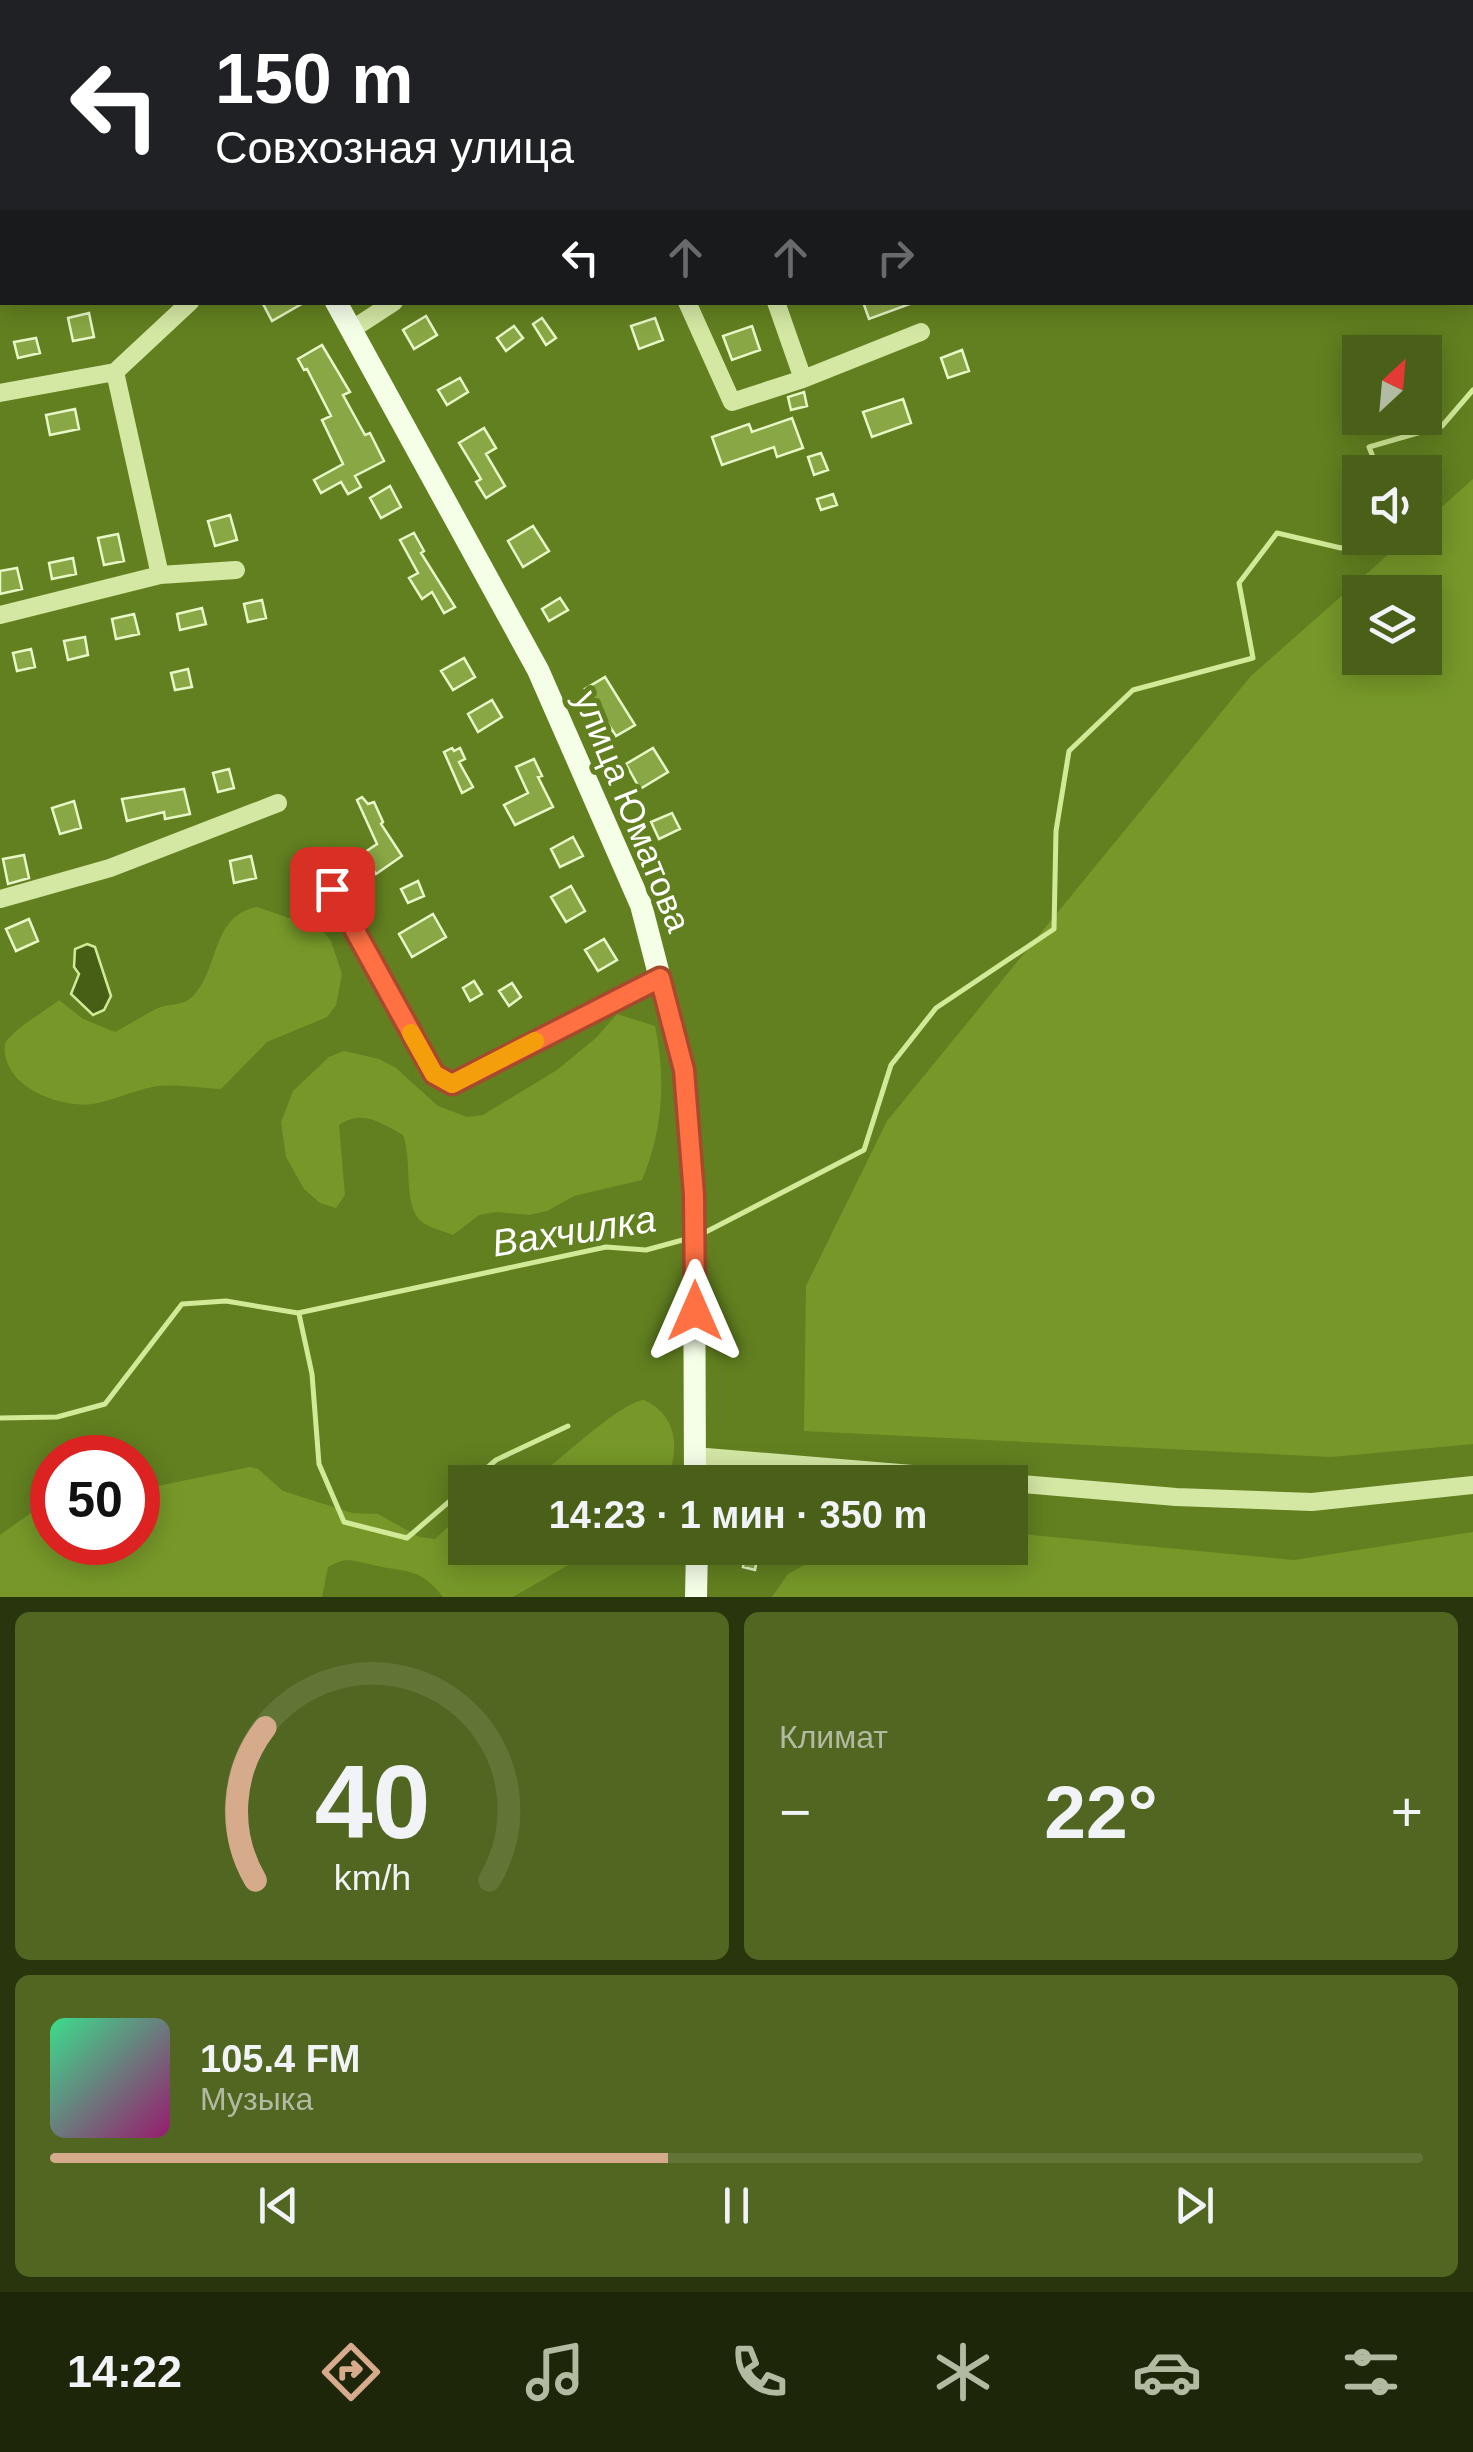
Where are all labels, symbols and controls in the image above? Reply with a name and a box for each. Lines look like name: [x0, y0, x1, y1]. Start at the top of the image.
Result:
icon: left: [50, 40, 180, 170]
text: 150 m: [215, 40, 413, 118]
text: Совхозная улица: [215, 122, 574, 173]
icon: left: [553, 230, 608, 285]
icon: ahead: [658, 230, 713, 285]
icon: ahead: [763, 230, 818, 285]
icon: right: [868, 230, 923, 285]
north arrow: [1342, 335, 1442, 435]
map controls: [1342, 335, 1442, 675]
button: sound: [1342, 455, 1442, 555]
button: layers: [1342, 575, 1442, 675]
street label: улица Юматова: [567, 685, 699, 938]
pin: [290, 847, 375, 932]
icon: arrive: [305, 862, 360, 917]
water label: Вахчилка: [489, 1197, 659, 1265]
position arrow: [643, 1259, 747, 1363]
speed limit sign: 50: [30, 1435, 160, 1565]
text: 14:23 · 1 мин · 350 m: [549, 1494, 927, 1536]
text: Климат: [779, 1719, 888, 1755]
text: 40: [314, 1744, 430, 1860]
text: 22°: [1044, 1770, 1158, 1854]
text: −: [779, 1781, 811, 1843]
text: +: [1391, 1781, 1423, 1843]
text: km/h: [333, 1858, 411, 1898]
text: 105.4 FM: [200, 2038, 361, 2080]
text: Музыка: [200, 2081, 313, 2117]
icon: previous: [251, 2178, 306, 2233]
icon: pause: [709, 2178, 764, 2233]
icon: next: [1167, 2178, 1222, 2233]
icon: directions: [316, 2337, 386, 2407]
icon: music: [520, 2337, 590, 2407]
icon: phone: [724, 2337, 794, 2407]
icon: climate: [928, 2337, 998, 2407]
icon: car: [1132, 2337, 1202, 2407]
icon: filters: [1336, 2337, 1406, 2407]
text: 14:22: [67, 2346, 182, 2397]

